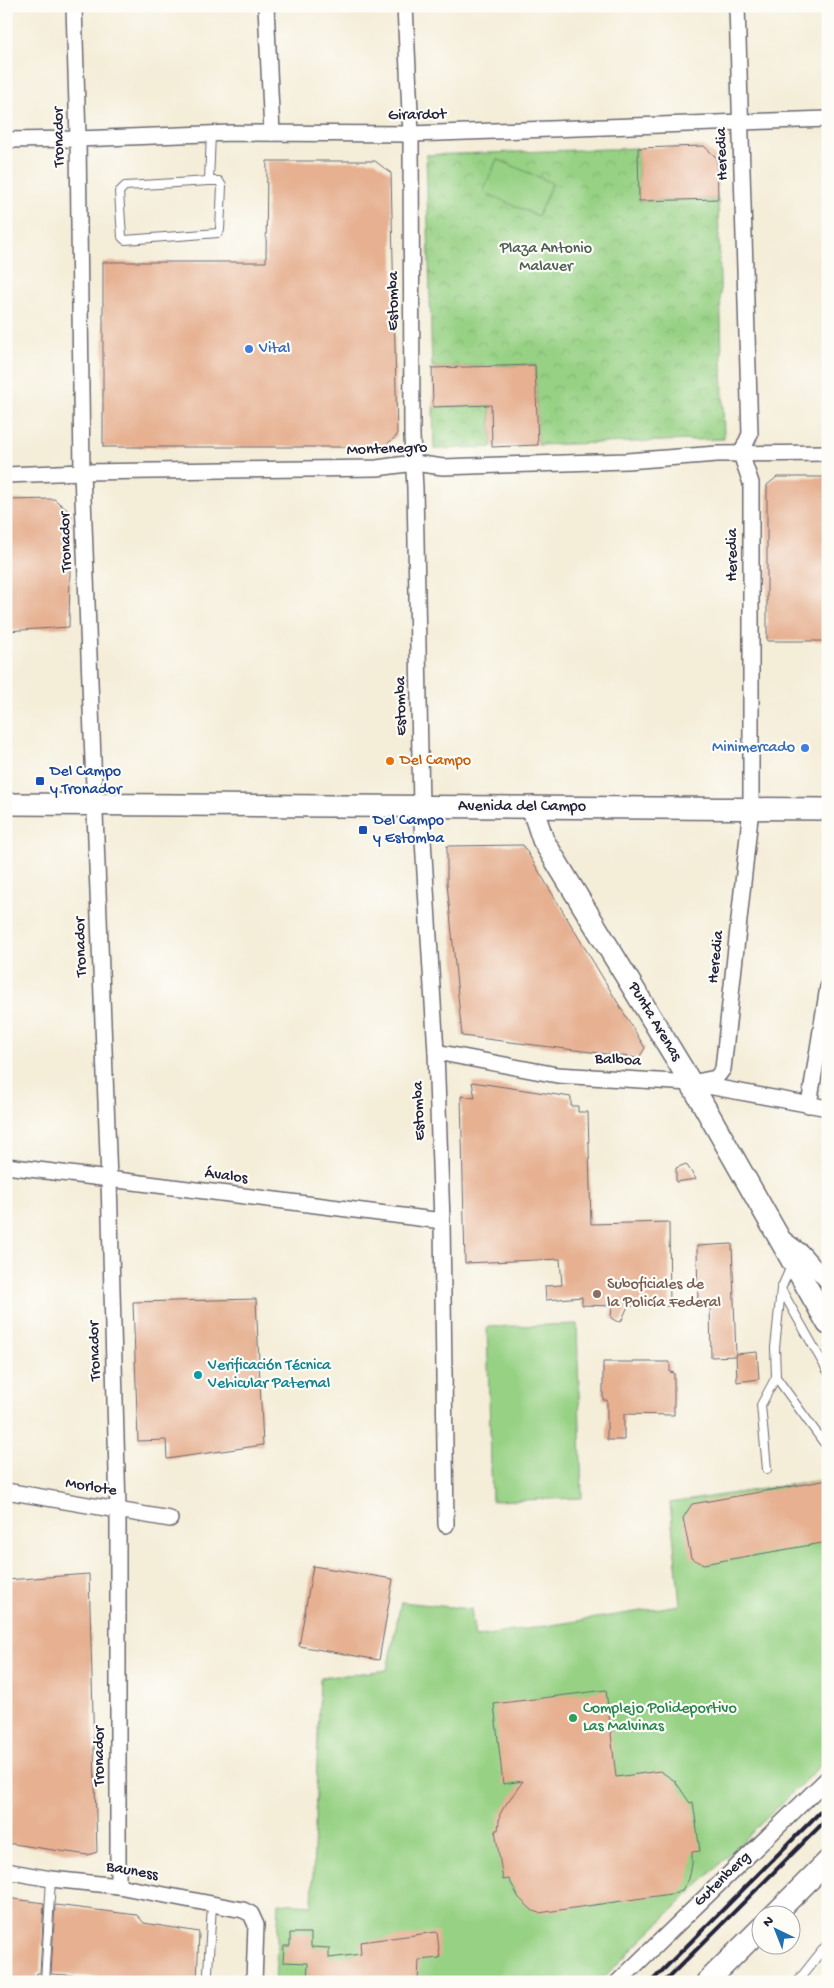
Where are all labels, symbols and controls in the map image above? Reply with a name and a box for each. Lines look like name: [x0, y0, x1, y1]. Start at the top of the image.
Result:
street label: Tronador: [50, 106, 70, 168]
street label: Girardot: [388, 106, 448, 126]
street label: Heredia: [713, 126, 733, 181]
park label: Plaza Antonio Malaver: [499, 240, 592, 277]
street label: Estomba: [385, 270, 404, 331]
place label: Vital: [258, 340, 290, 359]
marker: Vital: [243, 343, 255, 355]
street label: Montenegro: [346, 439, 428, 461]
street label: Tronador: [56, 510, 78, 573]
street label: Heredia: [724, 527, 743, 582]
street label: Estomba: [392, 675, 412, 736]
place label: Minimercado: [712, 739, 795, 758]
marker: Minimercado: [799, 742, 811, 754]
place label: Del Campo: [399, 752, 471, 771]
marker: Del Campo: [384, 755, 396, 767]
place label: Del Campo y Tronador: [49, 763, 123, 800]
marker: Del Campo y Tronador: [34, 775, 46, 787]
street label: Avenida del Campo: [458, 798, 586, 817]
place label: Del Campo y Estomba: [372, 812, 445, 849]
marker: Del Campo y Estomba: [357, 824, 369, 836]
street label: Tronador: [71, 915, 93, 978]
street label: Heredia: [705, 929, 729, 984]
street label: Punta Arenas: [622, 978, 686, 1066]
street label: Balboa: [593, 1050, 643, 1072]
street label: Estomba: [409, 1080, 431, 1141]
street label: Ávalos: [203, 1164, 250, 1189]
place label: Suboficiales de la Policía Federal: [607, 1276, 721, 1313]
marker: Suboficiales de la Policía Federal: [591, 1288, 603, 1300]
street label: Tronador: [85, 1319, 107, 1382]
place label: Verificación Técnica Vehicular Paternal: [207, 1357, 332, 1394]
marker: Verificación Técnica Vehicular Paternal: [192, 1369, 204, 1381]
street label: Morlote: [64, 1475, 119, 1502]
place label: Complejo Polideportivo Las Malvinas: [583, 1700, 737, 1737]
marker: Complejo Polideportivo Las Malvinas: [567, 1712, 579, 1724]
street label: Tronador: [91, 1725, 110, 1787]
street label: Gutenberg: [691, 1848, 755, 1912]
street label: Bauness: [104, 1858, 160, 1886]
north arrow: [752, 1906, 802, 1956]
text: N: [760, 1913, 778, 1932]

